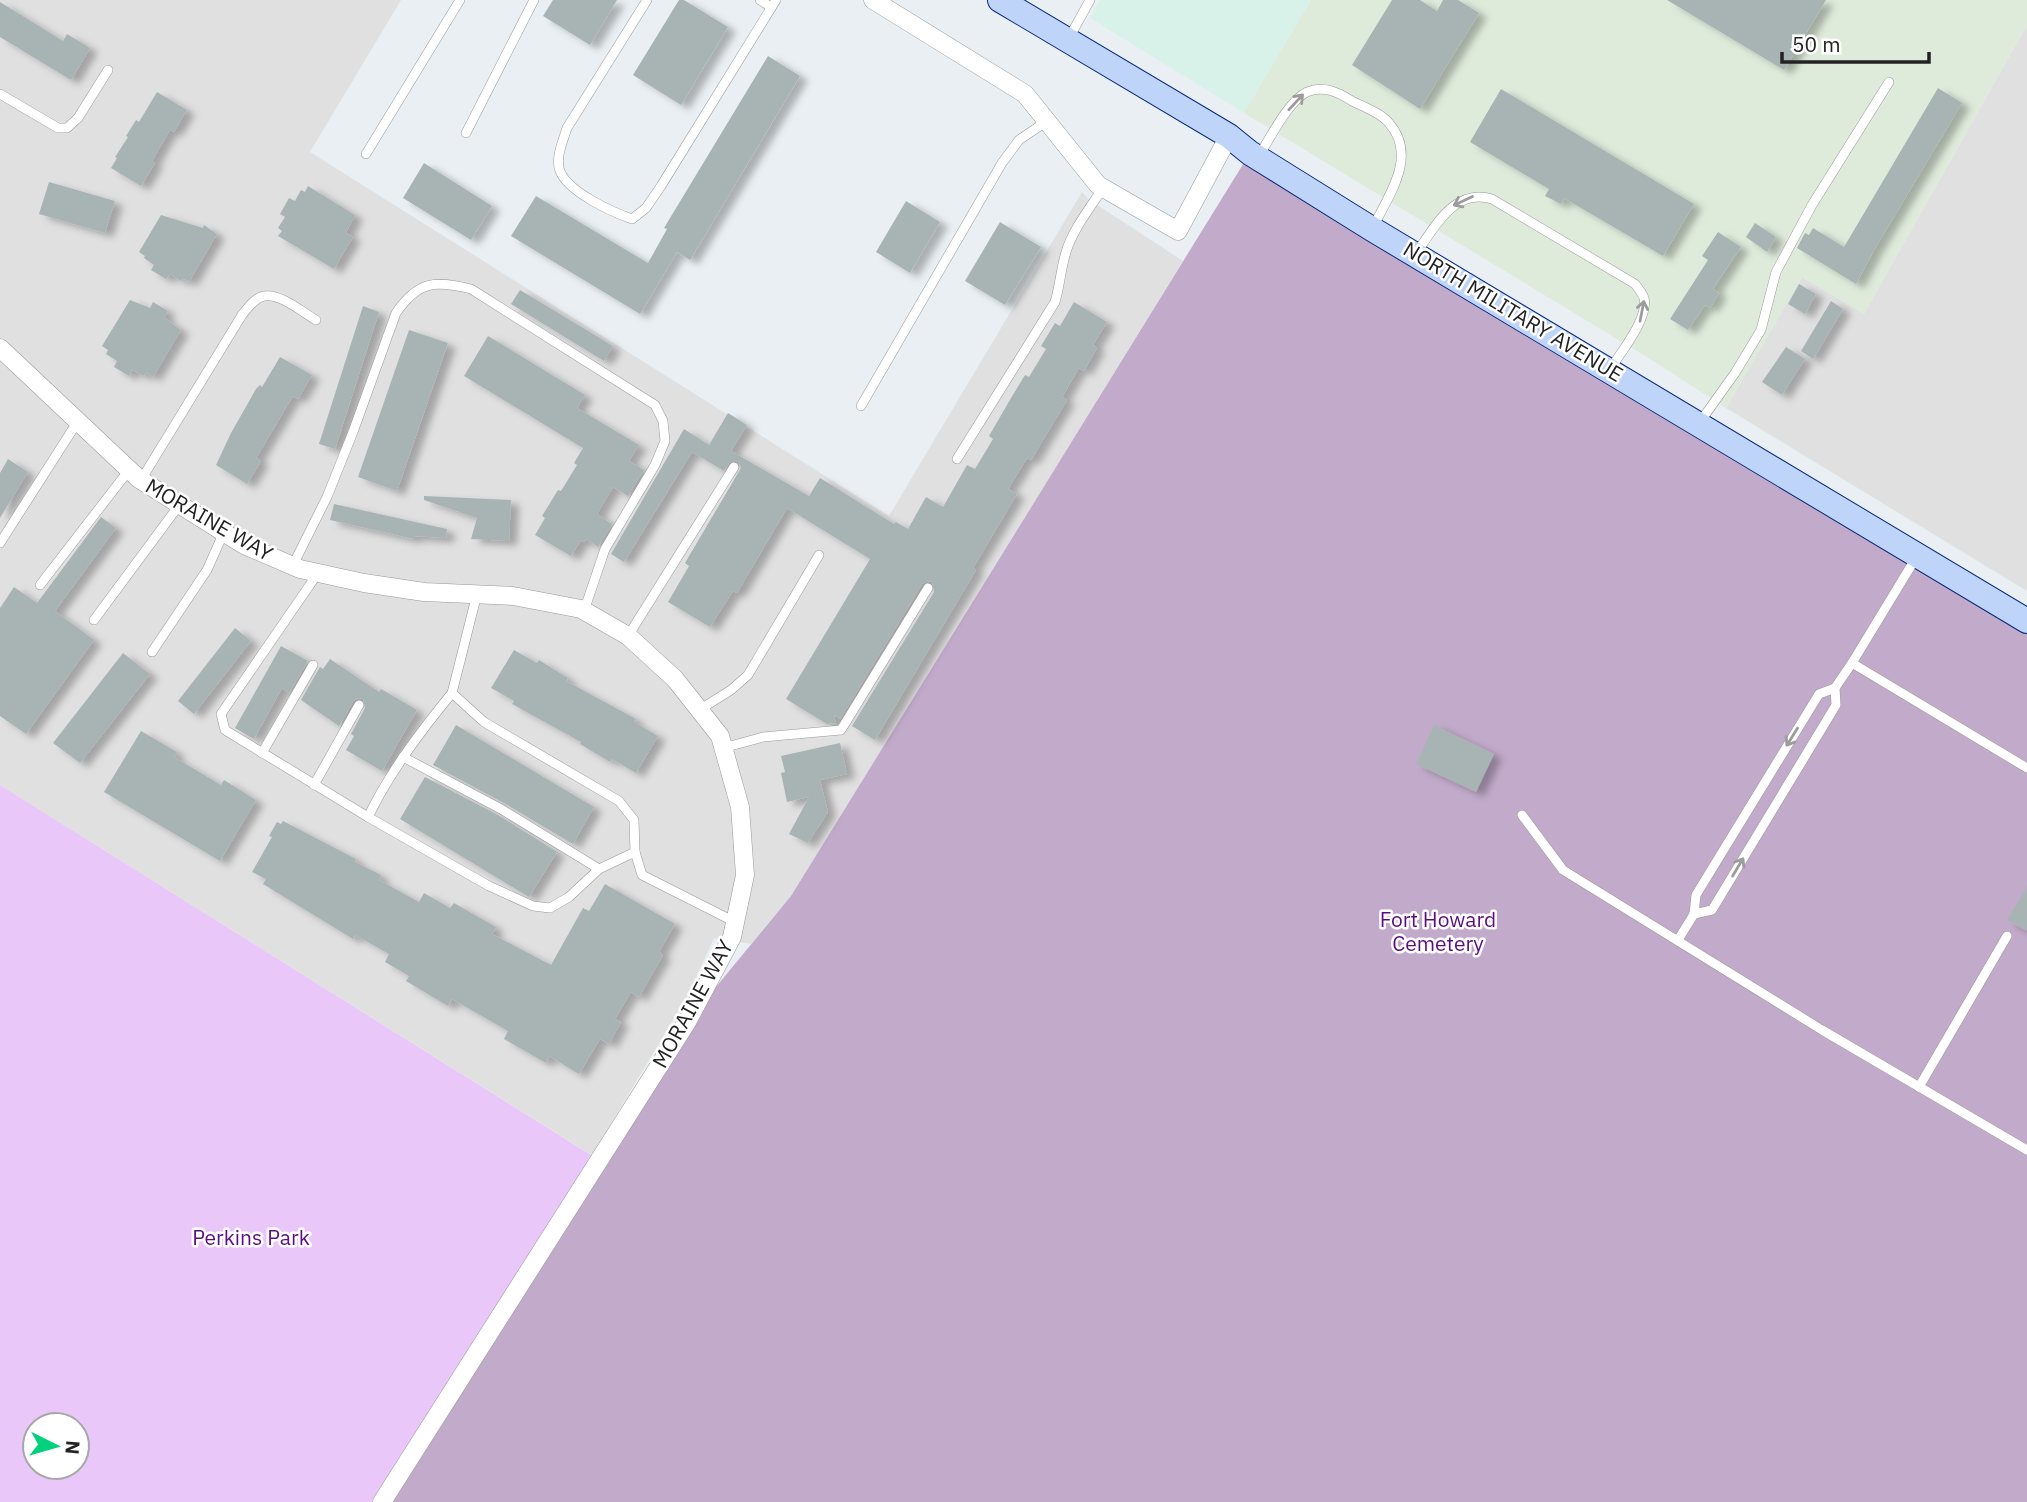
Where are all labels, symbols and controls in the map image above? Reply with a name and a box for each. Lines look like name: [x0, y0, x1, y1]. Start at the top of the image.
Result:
scale bar: [1782, 21, 1929, 65]
text: 50 m: [1792, 30, 1841, 58]
one-way arrow: [1288, 94, 1305, 111]
one-way arrow: [1453, 195, 1474, 208]
street label: NORTH MILITARY AVENUE: [1398, 234, 1629, 388]
one-way arrow: [1636, 300, 1649, 322]
street label: MORAINE WAY: [141, 471, 279, 567]
one-way arrow: [1785, 727, 1799, 747]
one-way arrow: [1731, 857, 1745, 877]
park label: Fort Howard Cemetery: [1380, 905, 1496, 957]
street label: MORAINE WAY: [645, 934, 739, 1073]
park label: Perkins Park: [192, 1223, 310, 1251]
north arrow: [21, 1411, 91, 1481]
text: N: [60, 1440, 85, 1455]

